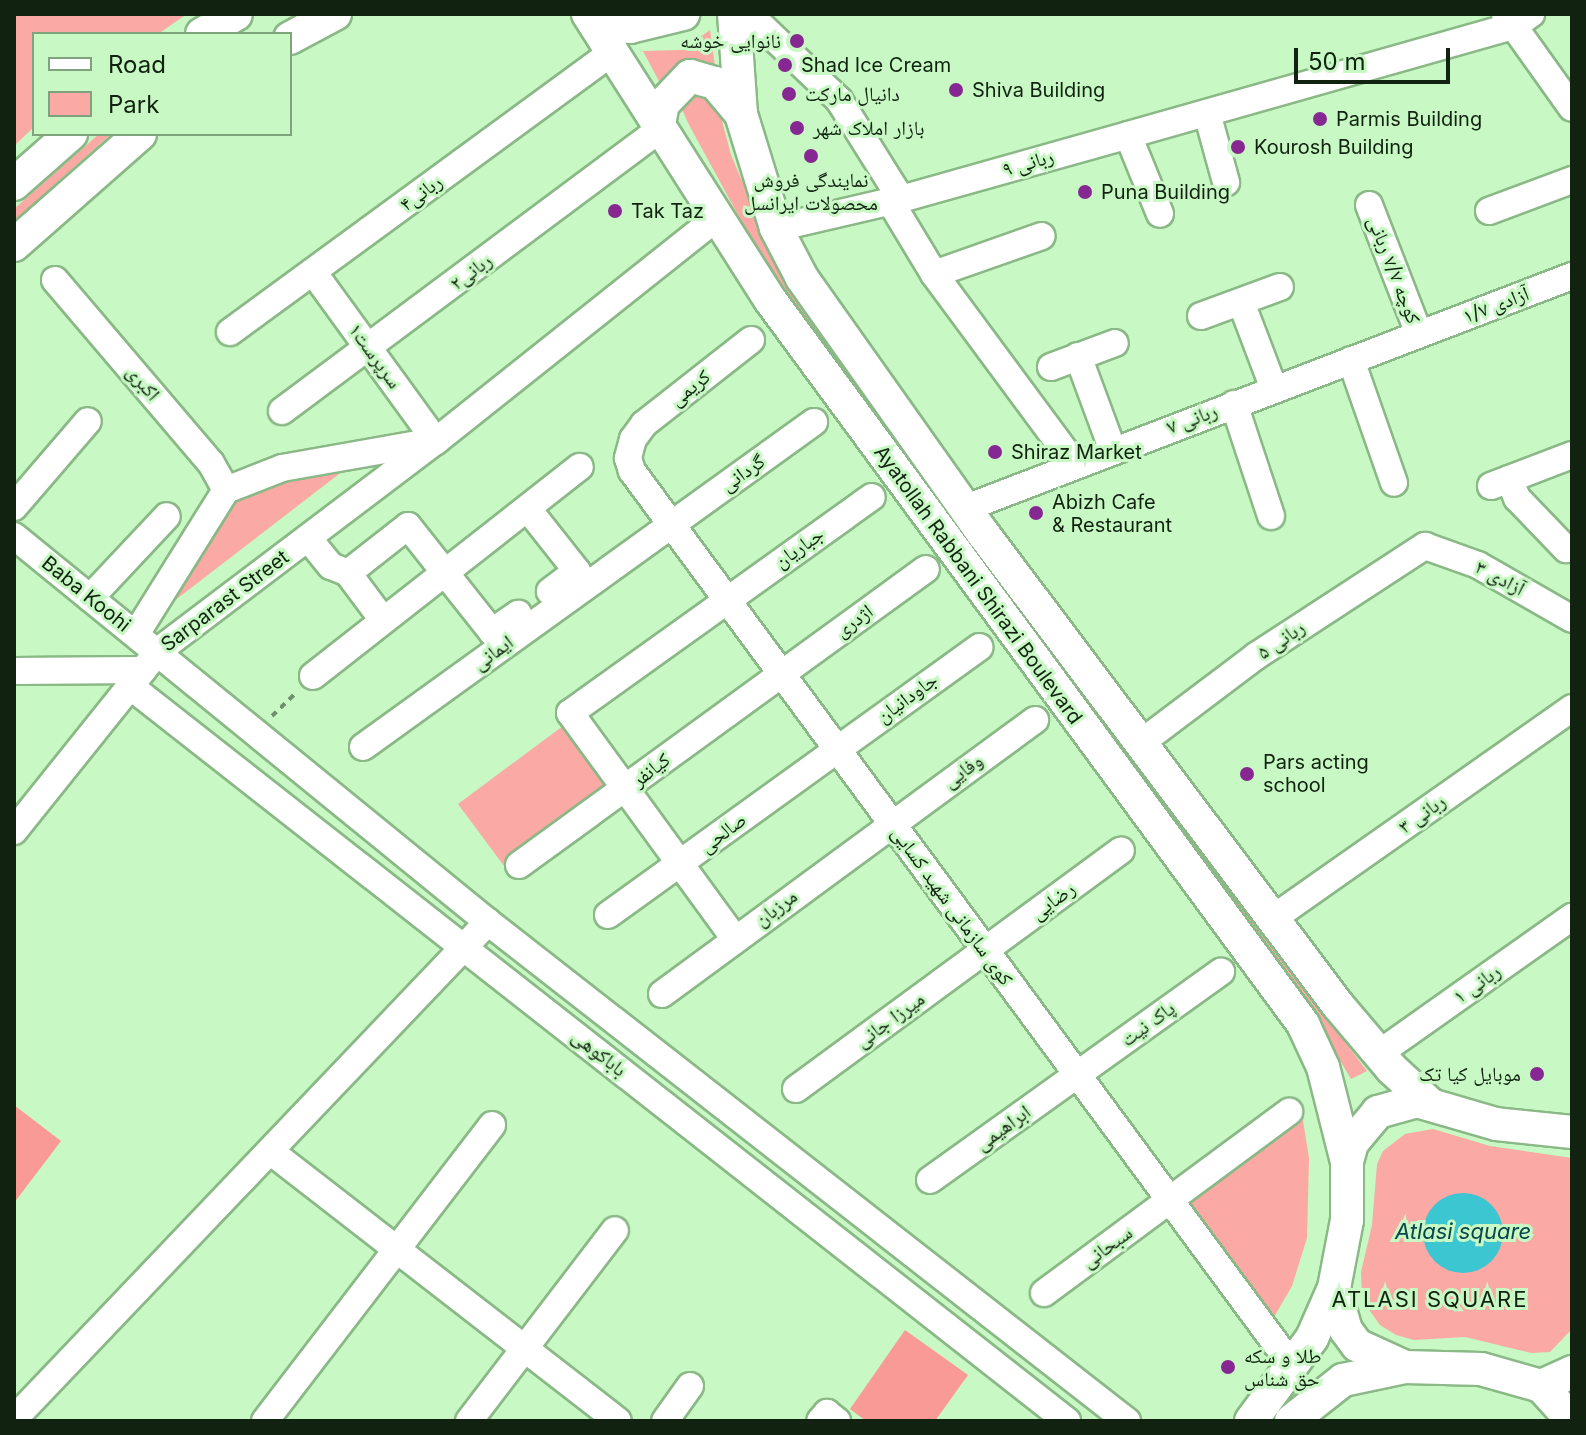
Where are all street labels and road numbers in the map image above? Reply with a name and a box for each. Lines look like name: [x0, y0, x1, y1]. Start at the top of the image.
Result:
street label: ربانی ۹: [1000, 144, 1056, 182]
street label: ربانی۴: [395, 170, 447, 216]
street label: کوچه ۷/۷ ربانی: [1362, 213, 1426, 327]
street label: ربانی۲: [445, 248, 497, 296]
street label: آزادی ۱/۷: [1460, 281, 1532, 329]
street label: سرپرست۱: [343, 319, 407, 393]
street label: اکبری: [121, 360, 165, 406]
street label: کریمی: [665, 365, 715, 411]
street label: ربانی ۷: [1163, 399, 1221, 439]
street label: Ayatollah Rabbani Shirazi Boulevard: [869, 441, 1087, 729]
street label: گردانی: [716, 449, 770, 497]
street label: جباریان: [770, 522, 828, 574]
street label: Sarparast Street: [156, 545, 294, 657]
street label: Baba Koohi: [37, 551, 135, 637]
street label: ۳ آزادی: [1471, 555, 1529, 601]
street label: اژدری: [830, 599, 878, 643]
street label: ربانی ۵: [1253, 615, 1309, 665]
street label: ایمانی: [468, 630, 518, 676]
street label: جاودانیان: [872, 668, 942, 728]
street label: کیانفر: [627, 748, 675, 792]
street label: وفایی: [938, 749, 988, 793]
street label: ربانی ۳: [1394, 789, 1450, 839]
street label: صالحی: [695, 808, 751, 858]
street label: کوی سازمانی شهید کسایی: [886, 822, 1018, 990]
street label: رضایی: [1026, 877, 1080, 925]
street label: مرزبان: [750, 884, 802, 932]
street label: ربانی ۱: [1449, 959, 1505, 1009]
street label: میرزا جانی: [851, 987, 929, 1053]
street label: پاک نیت: [1116, 996, 1180, 1052]
street label: باباکوهی: [567, 1024, 631, 1082]
street label: ابراهیمی: [971, 1100, 1035, 1156]
street label: سبحانی: [1077, 1221, 1137, 1273]

